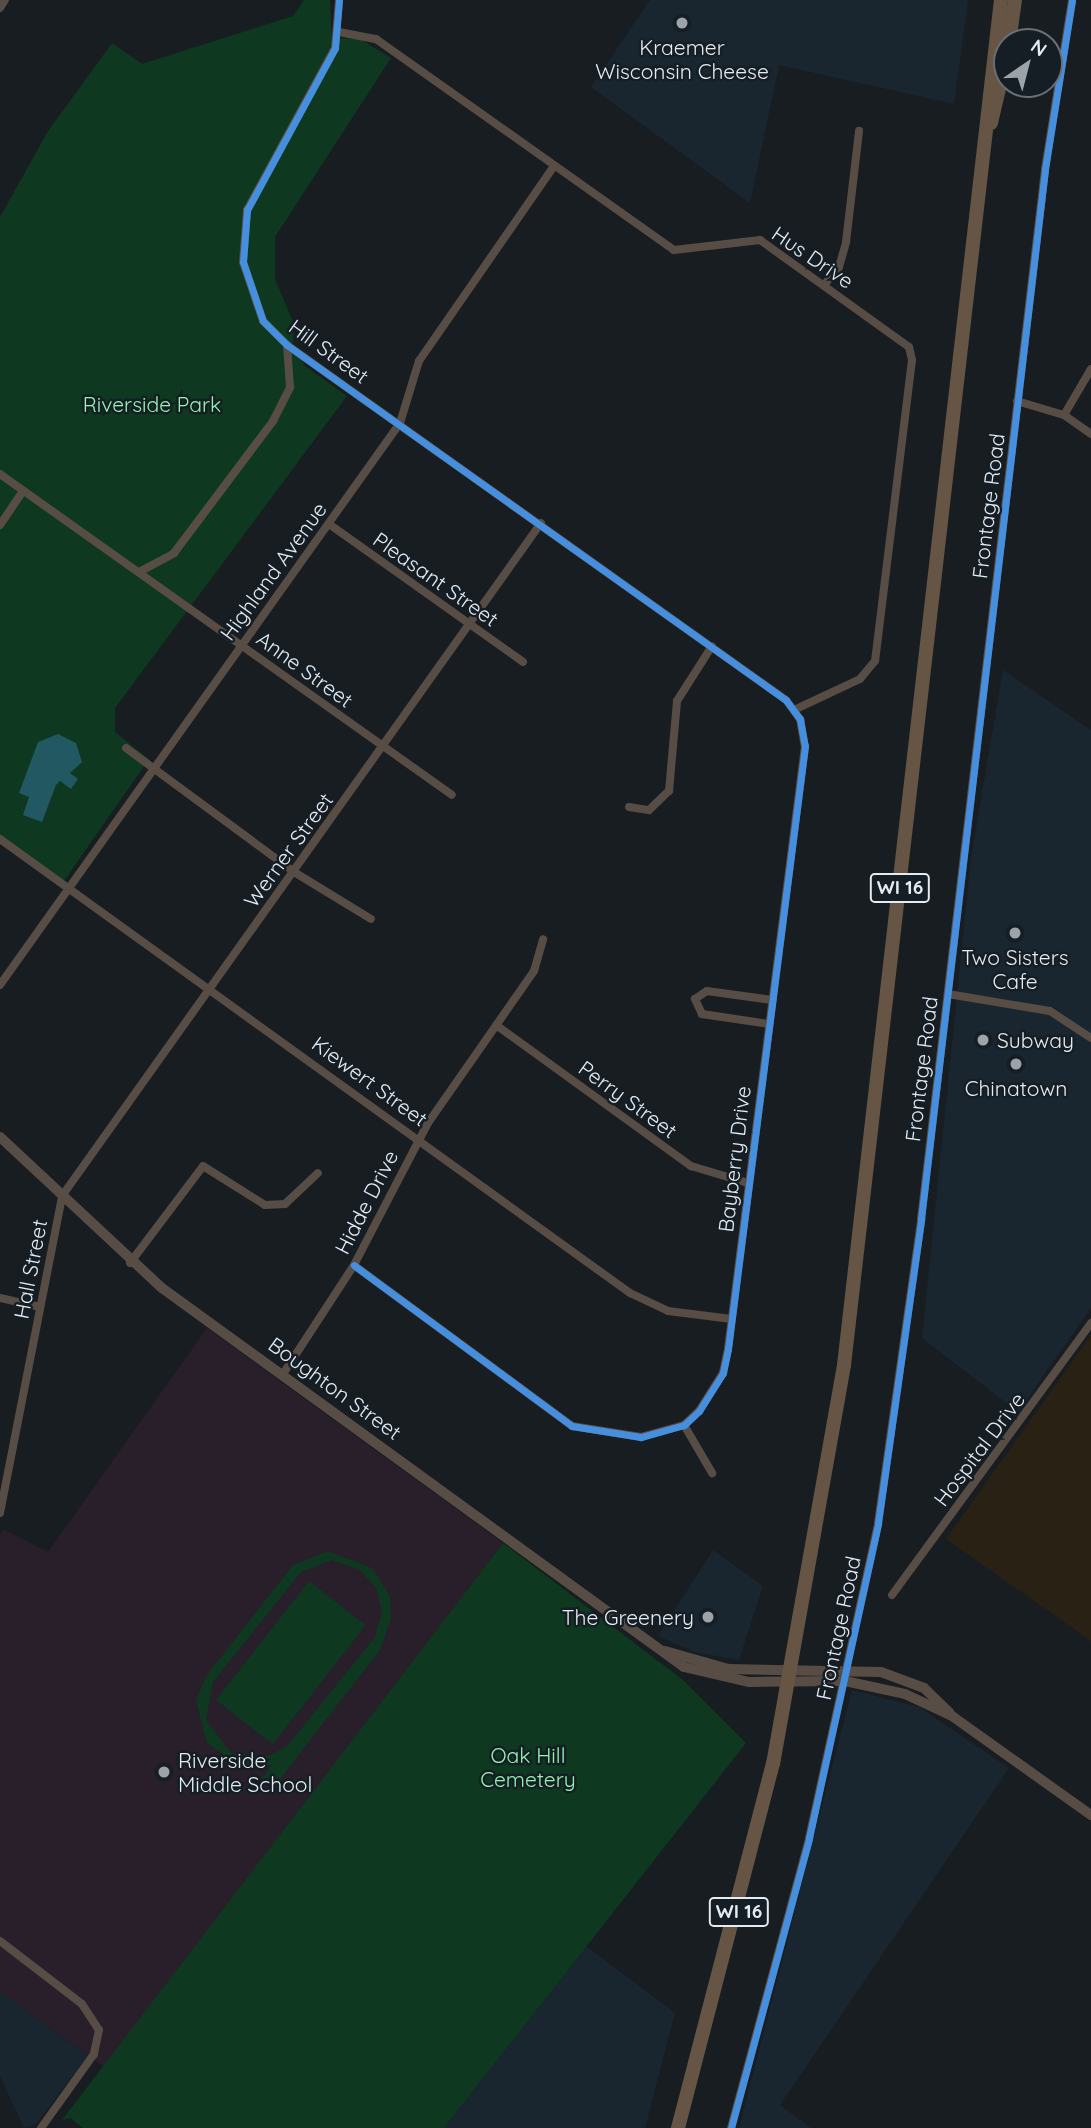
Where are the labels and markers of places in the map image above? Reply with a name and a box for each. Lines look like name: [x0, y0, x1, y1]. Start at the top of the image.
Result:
marker: Kraemer Wisconsin Cheese: [674, 15, 690, 31]
place label: Kraemer Wisconsin Cheese: [595, 34, 769, 84]
marker: Two Sisters Cafe: [1007, 925, 1023, 941]
place label: Two Sisters Cafe: [961, 944, 1069, 994]
place label: Subway: [997, 1027, 1074, 1053]
marker: Subway: [975, 1032, 991, 1048]
marker: Chinatown: [1008, 1056, 1024, 1072]
place label: Chinatown: [965, 1075, 1067, 1101]
place label: The Greenery: [562, 1604, 694, 1630]
marker: The Greenery: [700, 1609, 716, 1625]
place label: Riverside Middle School: [178, 1747, 312, 1797]
marker: Riverside Middle School: [156, 1764, 172, 1780]

